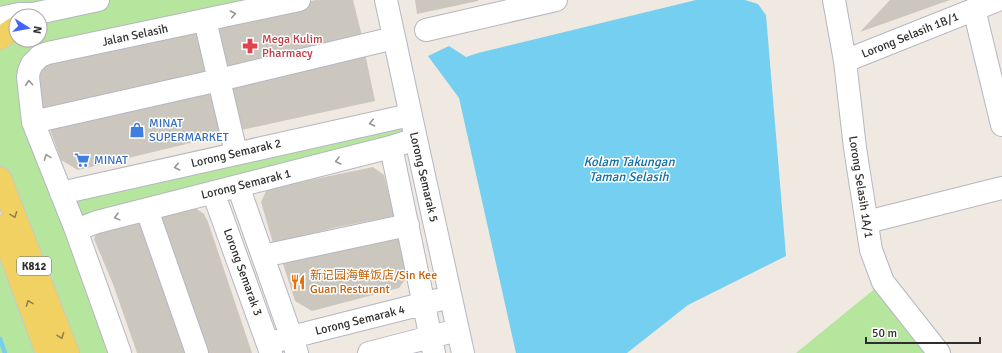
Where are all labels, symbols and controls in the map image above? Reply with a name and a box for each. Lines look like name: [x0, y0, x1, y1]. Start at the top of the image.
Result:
north arrow: [8, 8, 48, 48]
street label: Lorong Selasih 1B/1: [859, 9, 961, 62]
one-way arrow: [230, 10, 236, 19]
street label: Jalan Selasih: [101, 21, 170, 50]
text: N: [30, 25, 44, 35]
place label: Mega Kulim Pharmacy: [262, 32, 323, 61]
pharmacy icon: Mega Kulim Pharmacy: [241, 37, 259, 55]
one-way arrow: [24, 80, 33, 86]
place label: MINAT SUPERMARKET: [149, 116, 229, 145]
one-way arrow: [369, 119, 375, 127]
shop icon: MINAT SUPERMARKET: [128, 121, 146, 139]
street label: Lorong Semarak 5: [406, 131, 441, 224]
street label: Lorong Selasih 1A/1: [845, 135, 876, 239]
street label: Lorong Semarak 2: [190, 136, 283, 171]
supermarket icon: MINAT: [73, 151, 91, 169]
place label: MINAT: [94, 153, 128, 168]
one-way arrow: [43, 154, 51, 161]
water label: Kolam Takungan Taman Selasih: [583, 154, 675, 185]
one-way arrow: [334, 156, 341, 165]
one-way arrow: [174, 162, 180, 170]
street label: Lorong Semarak 1: [200, 166, 293, 203]
one-way arrow: [10, 211, 18, 218]
one-way arrow: [113, 213, 120, 221]
street label: Lorong Semarak 3: [220, 226, 265, 318]
road number: K812: [17, 257, 51, 275]
place label: 新记园海鲜饭店/Sin Kee Guan Resturant: [310, 268, 437, 297]
restaurant icon: 新记园海鲜饭店/Sin Kee Guan Resturant: [289, 273, 307, 291]
one-way arrow: [25, 300, 33, 307]
street label: Lorong Semarak 4: [314, 302, 407, 339]
scale bar: [866, 319, 980, 345]
text: 50 m: [872, 326, 897, 341]
one-way arrow: [57, 332, 65, 339]

